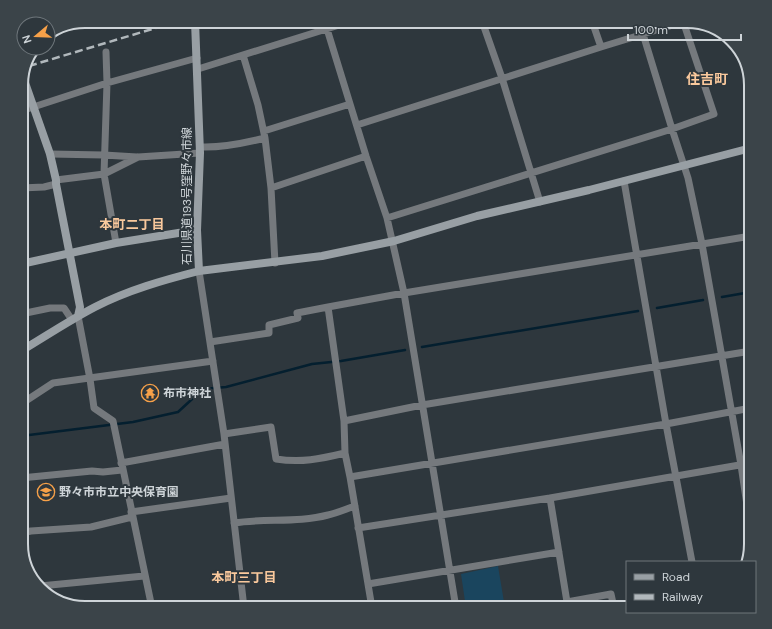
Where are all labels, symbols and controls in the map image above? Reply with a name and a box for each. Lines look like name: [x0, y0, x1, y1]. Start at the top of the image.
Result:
north arrow: [16, 16, 56, 56]
scale bar: [628, 16, 741, 42]
text: 100 m: [634, 22, 668, 38]
text: N: [19, 33, 34, 45]
district label: 住吉町: [686, 70, 728, 88]
street label: 石川県道193号窪野々市線: [179, 127, 195, 265]
district label: 本町二丁目: [99, 216, 165, 233]
temple icon: 布市神社: [140, 383, 160, 403]
place label: 布市神社: [163, 385, 211, 401]
school or university icon: 野々市市立中央保育園: [36, 482, 56, 502]
place label: 野々市市立中央保育園: [59, 484, 179, 500]
legend: [626, 561, 756, 613]
district label: 本町三丁目: [211, 569, 277, 586]
text: Road: [662, 569, 690, 585]
text: Railway: [662, 589, 703, 605]

